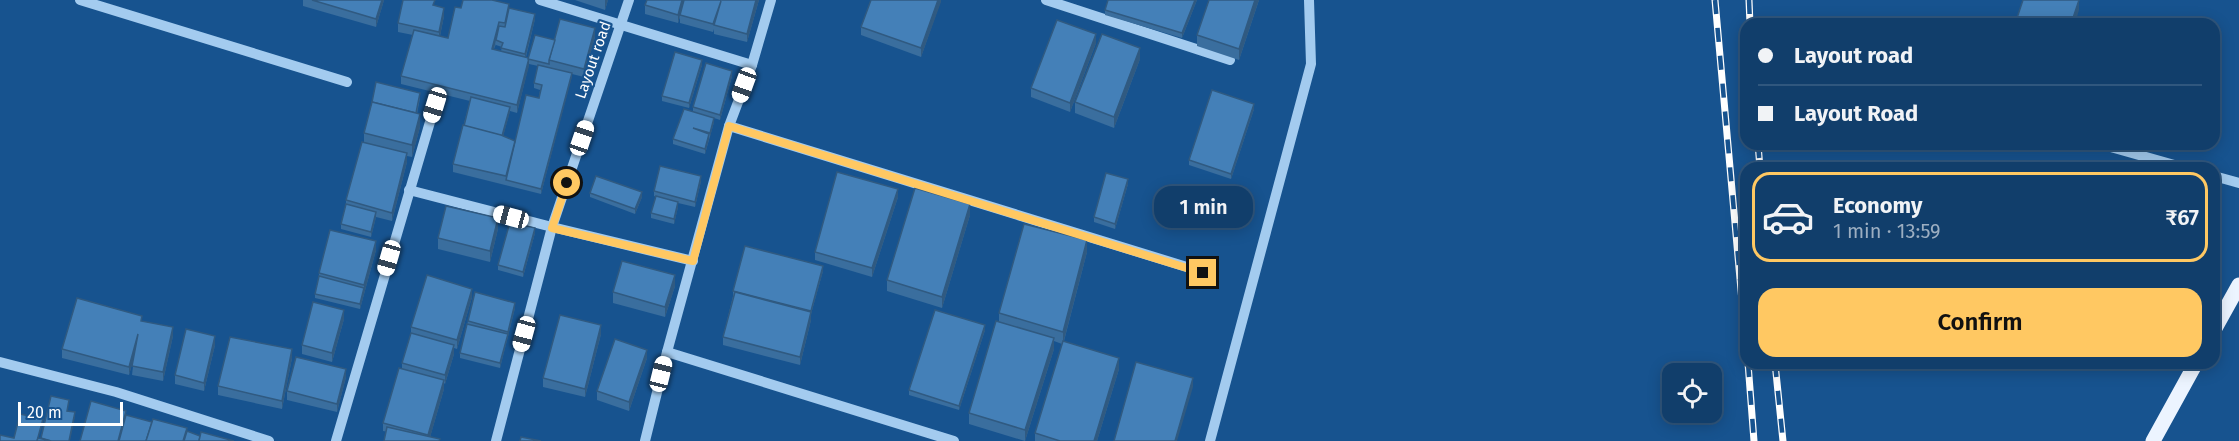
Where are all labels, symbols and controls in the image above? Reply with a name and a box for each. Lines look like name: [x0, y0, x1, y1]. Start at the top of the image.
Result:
street label: Layout road: [571, 19, 615, 101]
text: Layout road: [1794, 42, 1913, 69]
car: [729, 65, 759, 105]
car: [421, 85, 449, 125]
text: Layout Road: [1794, 100, 1918, 127]
car: [568, 118, 596, 158]
route start: [553, 169, 580, 196]
callout: 1 min: [1154, 186, 1252, 228]
icon: car: [1761, 190, 1815, 244]
text: Economy: [1833, 192, 1922, 219]
text: 1 min: [1179, 195, 1228, 219]
car: [491, 204, 531, 230]
text: ₹67: [2165, 204, 2199, 231]
text: 1 min · 13:59: [1833, 219, 1941, 243]
car: [375, 238, 403, 278]
route end: [1189, 259, 1216, 286]
button: Confirm: [1758, 288, 2202, 357]
car: [511, 314, 537, 354]
car: [648, 354, 674, 394]
map controls: [1662, 363, 1722, 423]
button: locate: [1662, 363, 1722, 423]
scale bar: [18, 399, 123, 426]
text: 20 m: [27, 403, 62, 422]

